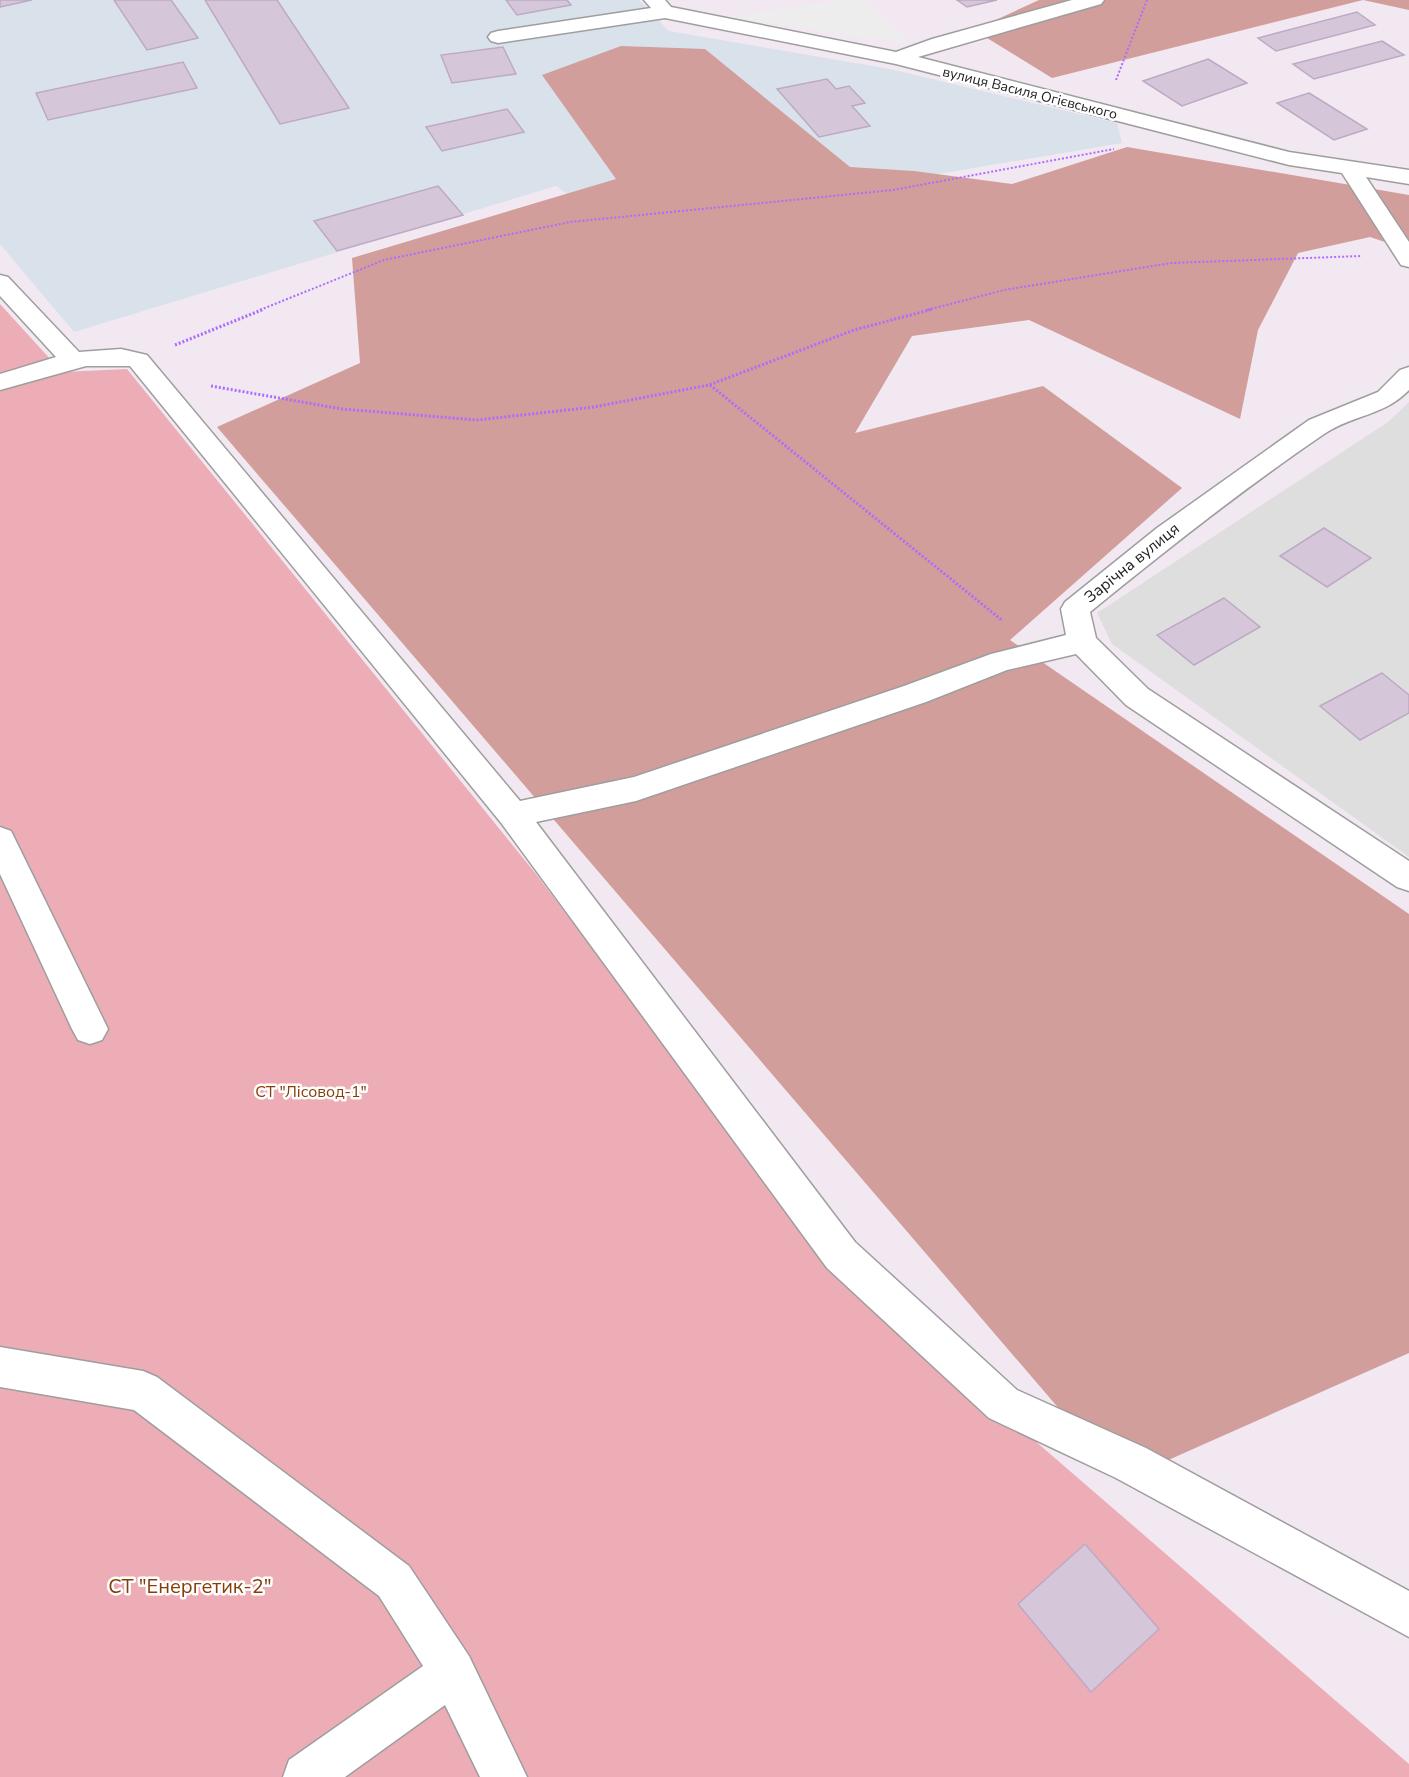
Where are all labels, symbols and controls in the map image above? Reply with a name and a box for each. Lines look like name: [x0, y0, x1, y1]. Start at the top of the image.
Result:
street label: вулиця Василя Огієвського: [941, 62, 1119, 124]
street label: Зарічна вулиця: [1080, 518, 1184, 608]
park label: СТ "Лісовод-1": [255, 1081, 367, 1103]
park label: СТ "Енергетик-2": [108, 1573, 272, 1600]

